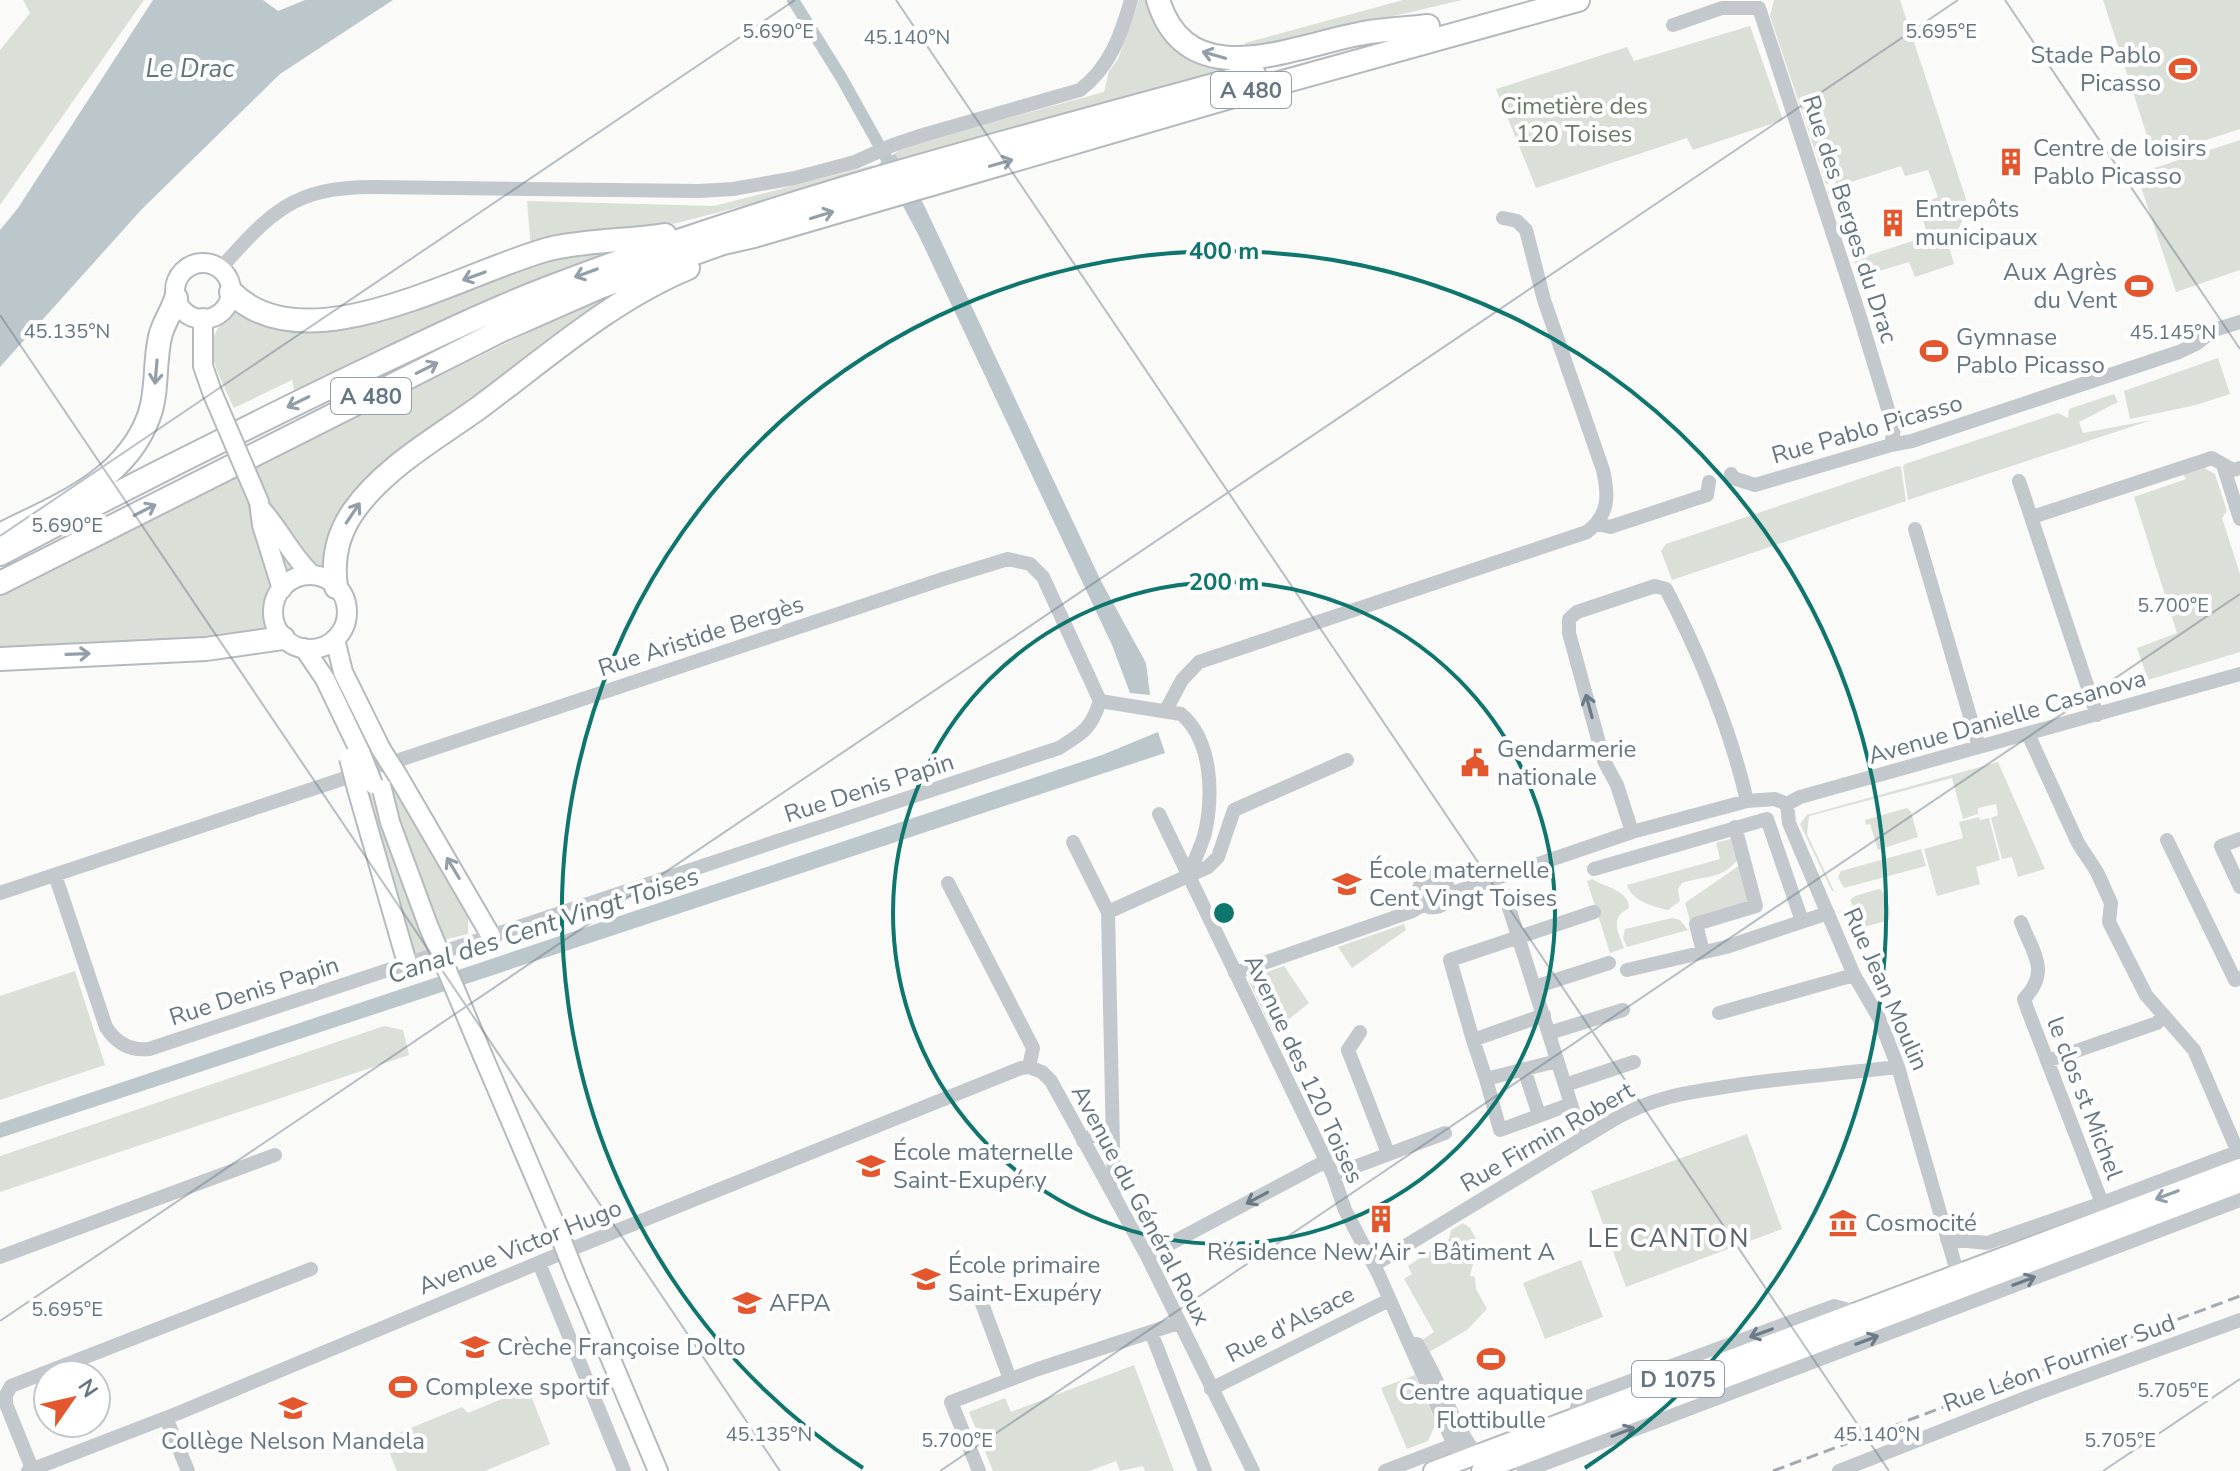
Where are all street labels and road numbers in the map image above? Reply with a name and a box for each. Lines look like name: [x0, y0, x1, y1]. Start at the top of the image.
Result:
road number: A 480: [1211, 72, 1291, 108]
street label: Rue des Berges du Drac: [1795, 91, 1905, 347]
road number: A 480: [331, 378, 411, 414]
street label: Rue Pablo Picasso: [1768, 386, 1966, 472]
street label: Rue Aristide Bergès: [594, 588, 808, 684]
street label: Avenue Danielle Casanova: [1864, 662, 2150, 772]
street label: Rue Denis Papin: [780, 746, 958, 830]
street label: Rue Jean Moulin: [1836, 902, 1936, 1076]
street label: Rue Denis Papin: [165, 949, 343, 1033]
street label: Avenue des 120 Toises: [1237, 949, 1371, 1189]
street label: le clos st Michel: [2039, 1012, 2131, 1184]
street label: Rue Firmin Robert: [1454, 1074, 1640, 1200]
street label: Avenue du Général Roux: [1064, 1079, 1218, 1331]
street label: Avenue Victor Hugo: [414, 1192, 626, 1302]
street label: Rue d'Alsace: [1220, 1278, 1360, 1370]
street label: Rue Léon Fournier Sud: [1939, 1306, 2179, 1420]
road number: D 1075: [1632, 1361, 1724, 1397]

